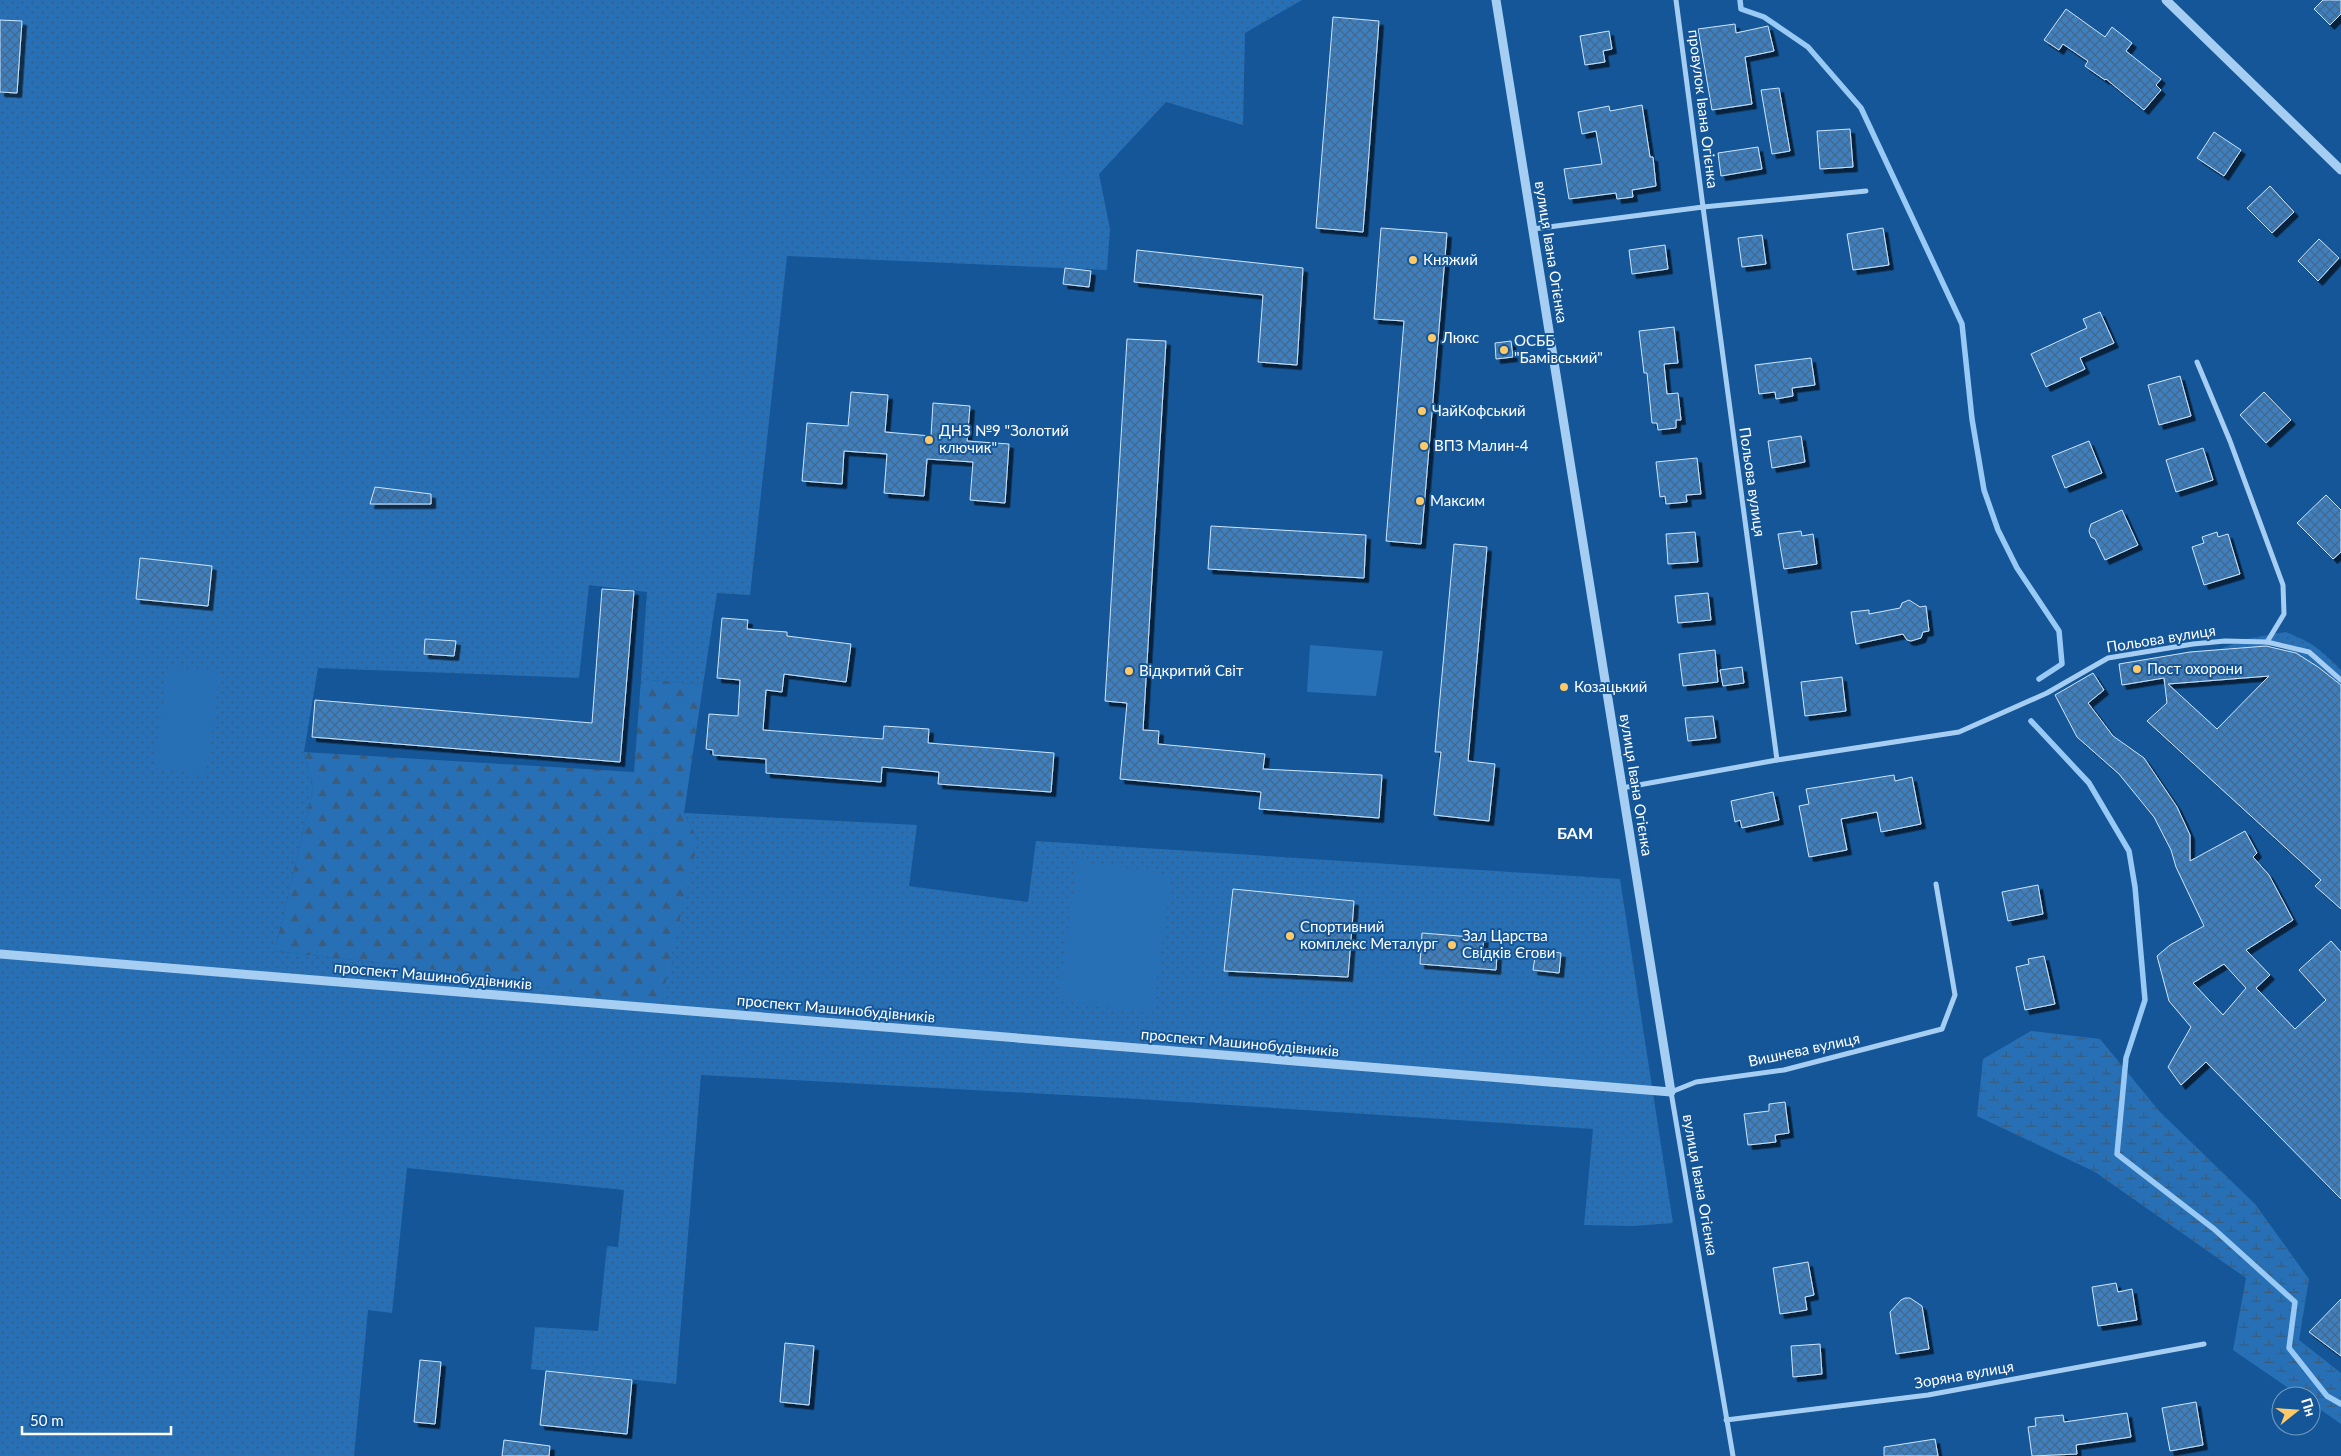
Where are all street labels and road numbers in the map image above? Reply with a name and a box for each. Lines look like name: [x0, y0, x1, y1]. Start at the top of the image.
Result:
street label: провулок Івана Огієнка: [1685, 28, 1723, 189]
street label: вулиця Івана Огієнка: [1532, 180, 1572, 324]
street label: Польова вулиця: [1736, 426, 1770, 538]
street label: Польова вулиця: [2105, 620, 2217, 656]
street label: вулиця Івана Огієнка: [1617, 713, 1657, 857]
street label: проспект Машинобудівників: [333, 957, 533, 993]
street label: проспект Машинобудівників: [736, 990, 936, 1026]
street label: проспект Машинобудівників: [1140, 1024, 1340, 1060]
street label: Вишнева вулиця: [1746, 1028, 1861, 1070]
street label: вулиця Івана Огієнка: [1680, 1113, 1722, 1257]
street label: Зоряна вулиця: [1913, 1356, 2015, 1392]

